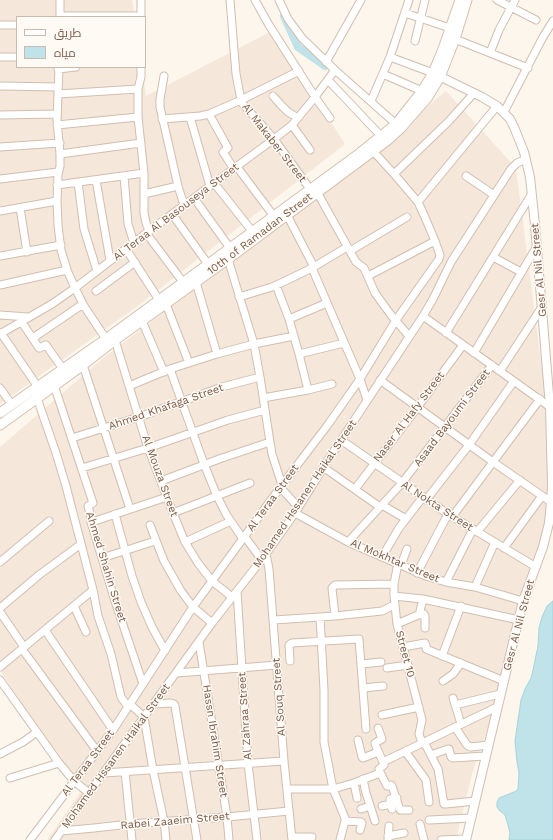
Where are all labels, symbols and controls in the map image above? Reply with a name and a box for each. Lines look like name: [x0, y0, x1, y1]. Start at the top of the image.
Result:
legend: [16, 16, 146, 68]
text: طريق: [54, 26, 81, 40]
text: مياه: [54, 46, 76, 60]
street label: Al Makaber Street: [239, 101, 309, 185]
street label: Al Teraa Al Basouseya Street: [110, 160, 242, 264]
street label: 10th of Ramadan Street: [205, 190, 315, 278]
street label: Gesr Al Nil Street: [528, 223, 550, 317]
street label: Asaad Bayoumi Street: [411, 367, 493, 469]
street label: Naser Al Hafy Street: [371, 369, 447, 465]
street label: Ahmed Khafaga Street: [107, 381, 225, 433]
street label: Mohamed Hssanen Haikal Street: [250, 417, 360, 571]
street label: Al Mouza Street: [139, 433, 181, 519]
street label: Al Teraa Street: [244, 462, 302, 534]
street label: Al Nokta Street: [399, 478, 475, 534]
street label: Ahmed Shahin Street: [83, 510, 129, 624]
street label: Al Mokhtar Street: [348, 536, 442, 586]
street label: Gesr Al Nil Street: [500, 578, 538, 672]
street label: Street 10: [392, 629, 418, 679]
street label: Al Souq Street: [270, 657, 288, 737]
street label: Al Zahraa Street: [235, 672, 255, 760]
street label: Mohamed Hssanen Haikal Street: [59, 681, 173, 831]
street label: Hassn Ibrahim Street: [200, 684, 230, 798]
street label: Al Teraa Street: [59, 727, 117, 799]
street label: Rabei Zaaeim Street: [120, 810, 230, 832]

